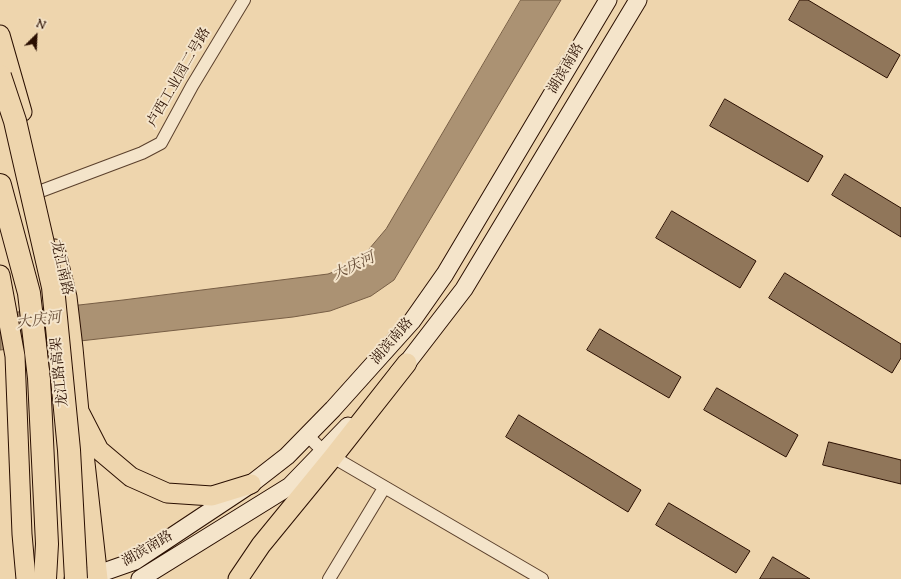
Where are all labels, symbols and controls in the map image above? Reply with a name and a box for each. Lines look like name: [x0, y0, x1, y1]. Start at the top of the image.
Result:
north arrow: [16, 16, 56, 56]
text: N: [34, 16, 48, 34]
street label: 卢西工业园二号路: [145, 25, 215, 131]
street label: 湖滨南路: [545, 41, 589, 97]
street label: 龙江南路: [46, 239, 74, 297]
water label: 大庆河: [330, 250, 378, 286]
water label: 大庆河: [15, 310, 63, 334]
street label: 湖滨南路: [368, 315, 418, 369]
street label: 龙江路高架: [49, 336, 73, 408]
street label: 湖滨南路: [120, 529, 176, 571]

